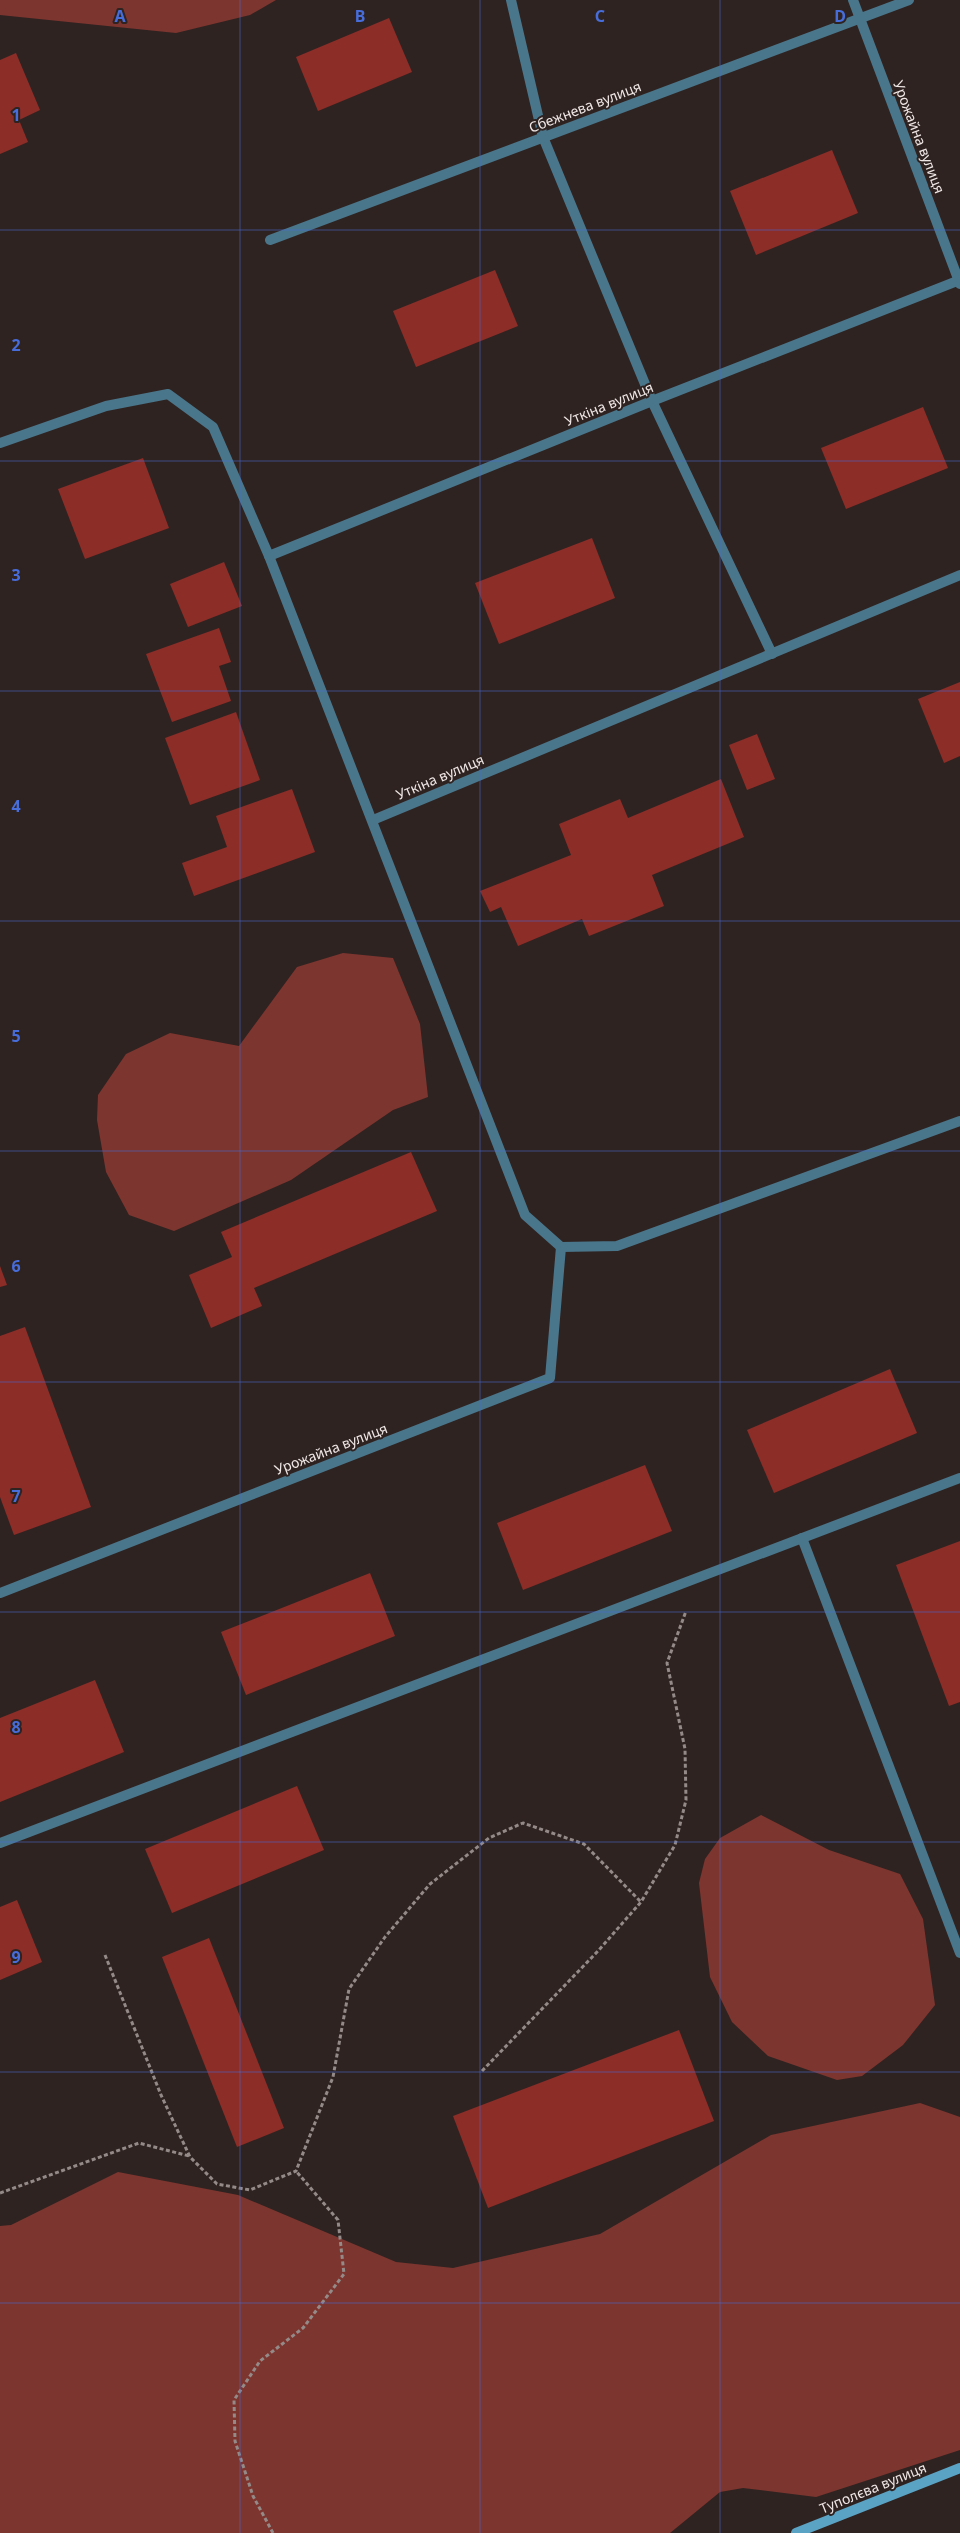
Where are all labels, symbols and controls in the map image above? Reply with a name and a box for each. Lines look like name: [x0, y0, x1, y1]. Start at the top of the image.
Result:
text: A: [114, 5, 126, 27]
text: B: [355, 5, 365, 27]
text: C: [595, 5, 605, 27]
text: D: [834, 5, 846, 27]
street label: Сбежнева вулиця: [526, 76, 644, 137]
street label: Урожайна вулиця: [889, 78, 950, 196]
text: 1: [11, 104, 21, 126]
text: 2: [11, 334, 21, 356]
street label: Уткiна вулиця: [562, 377, 656, 430]
text: 3: [11, 564, 21, 586]
street label: Уткiна вулиця: [393, 749, 487, 804]
text: 4: [11, 795, 21, 817]
text: 5: [11, 1025, 21, 1047]
text: 6: [11, 1255, 21, 1277]
street label: Урожайна вулиця: [272, 1418, 390, 1479]
text: 7: [11, 1485, 21, 1507]
text: 8: [11, 1716, 21, 1738]
text: 9: [11, 1946, 21, 1968]
street label: Туполєва вулиця: [817, 2457, 929, 2518]

